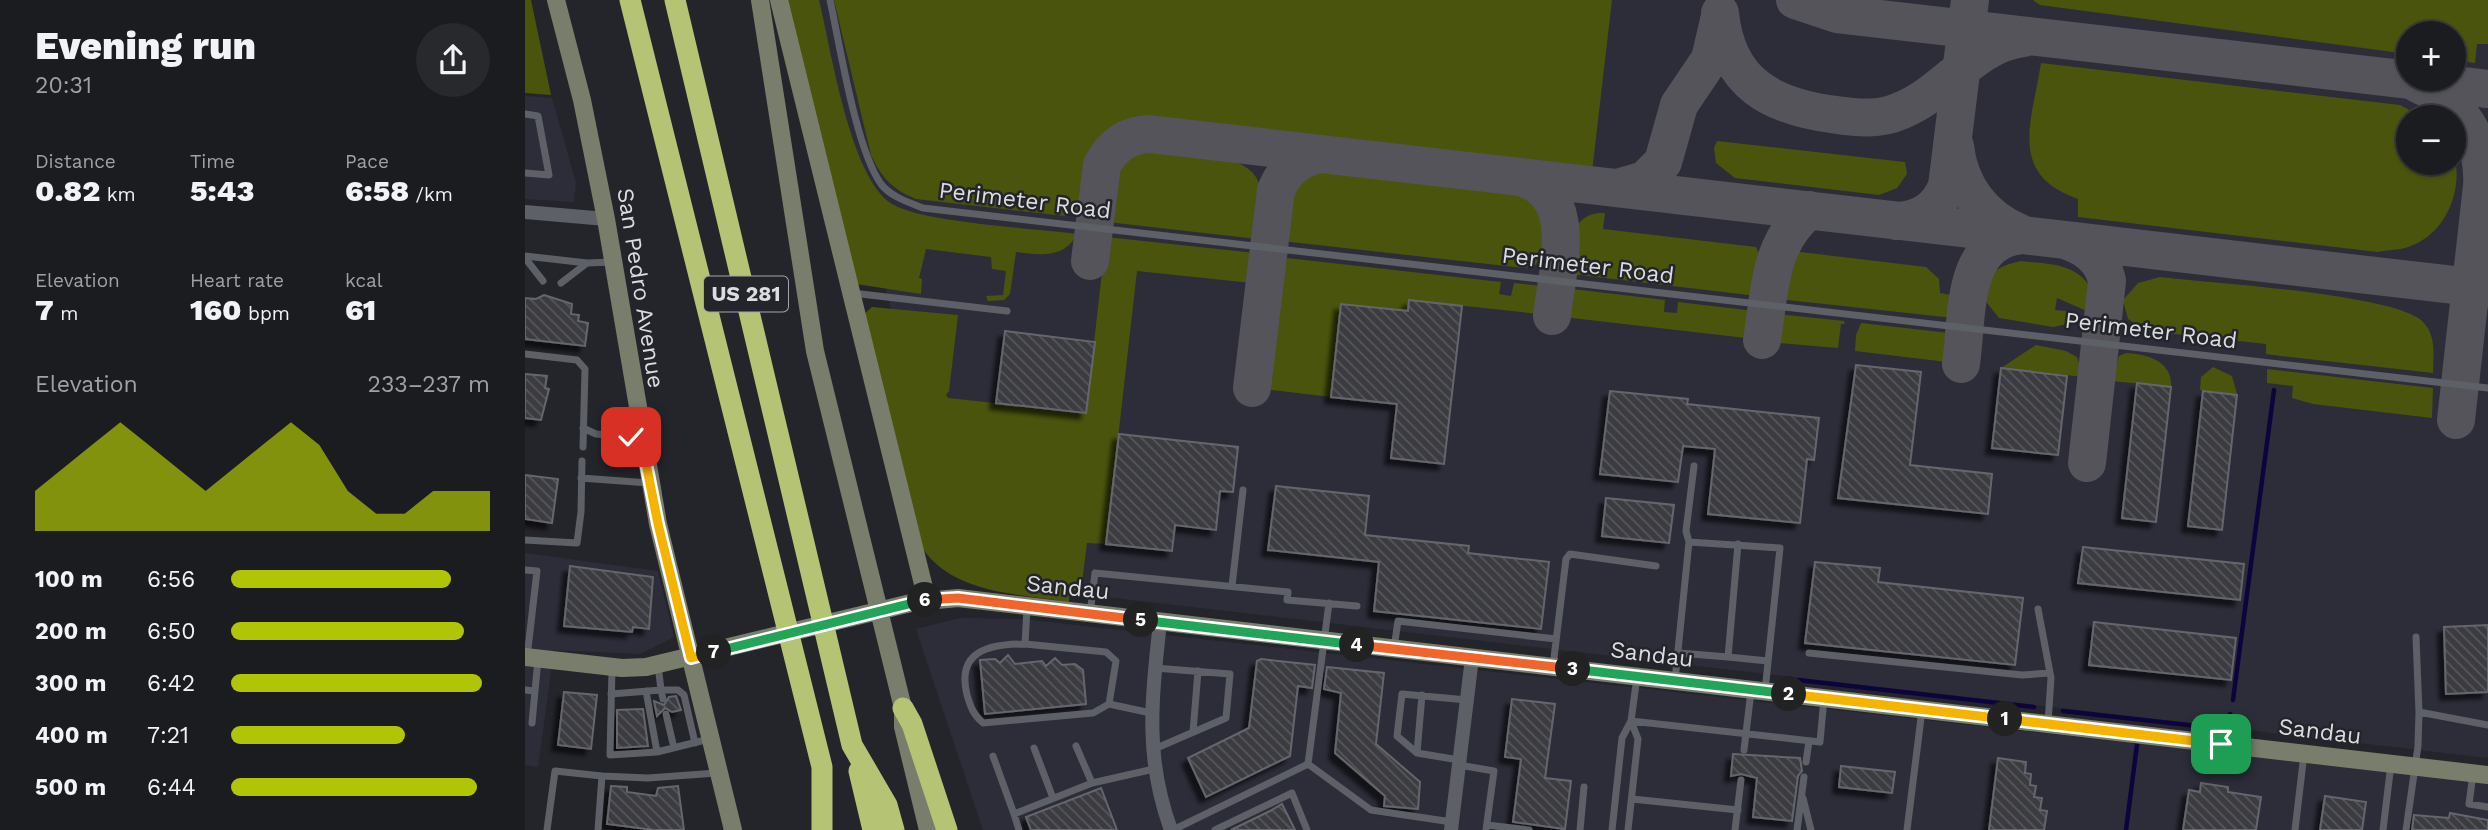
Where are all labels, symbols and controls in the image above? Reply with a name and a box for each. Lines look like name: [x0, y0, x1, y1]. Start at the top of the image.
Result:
map controls: [2396, 21, 2466, 175]
button: +: [2396, 21, 2466, 91]
button: share: [416, 23, 490, 97]
text: Evening run: [35, 24, 256, 68]
text: 20:31: [35, 72, 92, 99]
button: −: [2396, 105, 2466, 175]
text: Distance: [35, 150, 116, 173]
text: Time: [190, 150, 235, 173]
text: Pace: [345, 150, 389, 173]
text: 0.82: [35, 173, 100, 208]
text: 5:43: [190, 173, 254, 208]
text: 6:58: [345, 173, 409, 208]
street label: Perimeter Road: [937, 177, 1113, 224]
text: km: [100, 183, 136, 206]
text: /km: [409, 183, 453, 206]
street label: San Pedro Avenue: [611, 186, 670, 390]
street label: Perimeter Road: [1500, 242, 1676, 289]
text: Elevation: [35, 269, 120, 292]
text: Heart rate: [190, 269, 284, 292]
text: kcal: [345, 269, 383, 292]
road number: US 281: [704, 276, 788, 312]
text: 7: [35, 292, 54, 327]
text: 160: [190, 292, 241, 327]
text: 61: [345, 292, 376, 327]
text: m: [54, 302, 78, 325]
text: bpm: [241, 302, 290, 325]
street label: Perimeter Road: [2063, 307, 2239, 354]
text: Elevation: [35, 371, 138, 398]
text: 233–237 m: [368, 371, 490, 398]
pin: [601, 407, 661, 467]
icon: check: [612, 418, 650, 456]
text: 100 m: [35, 566, 103, 593]
text: 6:56: [147, 566, 195, 593]
street label: Sandau: [1025, 570, 1111, 605]
pin: 6: [907, 582, 943, 618]
text: 6: [919, 588, 930, 611]
pin: 5: [1123, 602, 1159, 638]
text: 5: [1135, 608, 1146, 631]
text: 200 m: [35, 618, 107, 645]
text: 6:50: [147, 618, 195, 645]
pin: 4: [1339, 628, 1375, 662]
text: 4: [1350, 633, 1363, 656]
pin: 7: [697, 634, 731, 670]
street label: Sandau: [1609, 636, 1695, 673]
text: 7: [708, 640, 719, 663]
pin: 3: [1555, 652, 1591, 686]
text: 3: [1567, 657, 1578, 680]
text: 300 m: [35, 670, 106, 697]
text: 6:42: [147, 670, 195, 697]
pin: 2: [1771, 676, 1807, 712]
text: 2: [1783, 682, 1794, 705]
pin: 1: [1987, 702, 2023, 736]
text: 1: [2000, 707, 2009, 730]
street label: Sandau: [2277, 713, 2363, 750]
pin: [2191, 714, 2251, 774]
text: 400 m: [35, 722, 108, 749]
text: 7:21: [147, 722, 189, 749]
icon: arrive: [2202, 725, 2240, 763]
text: 500 m: [35, 774, 106, 801]
text: 6:44: [147, 774, 196, 801]

